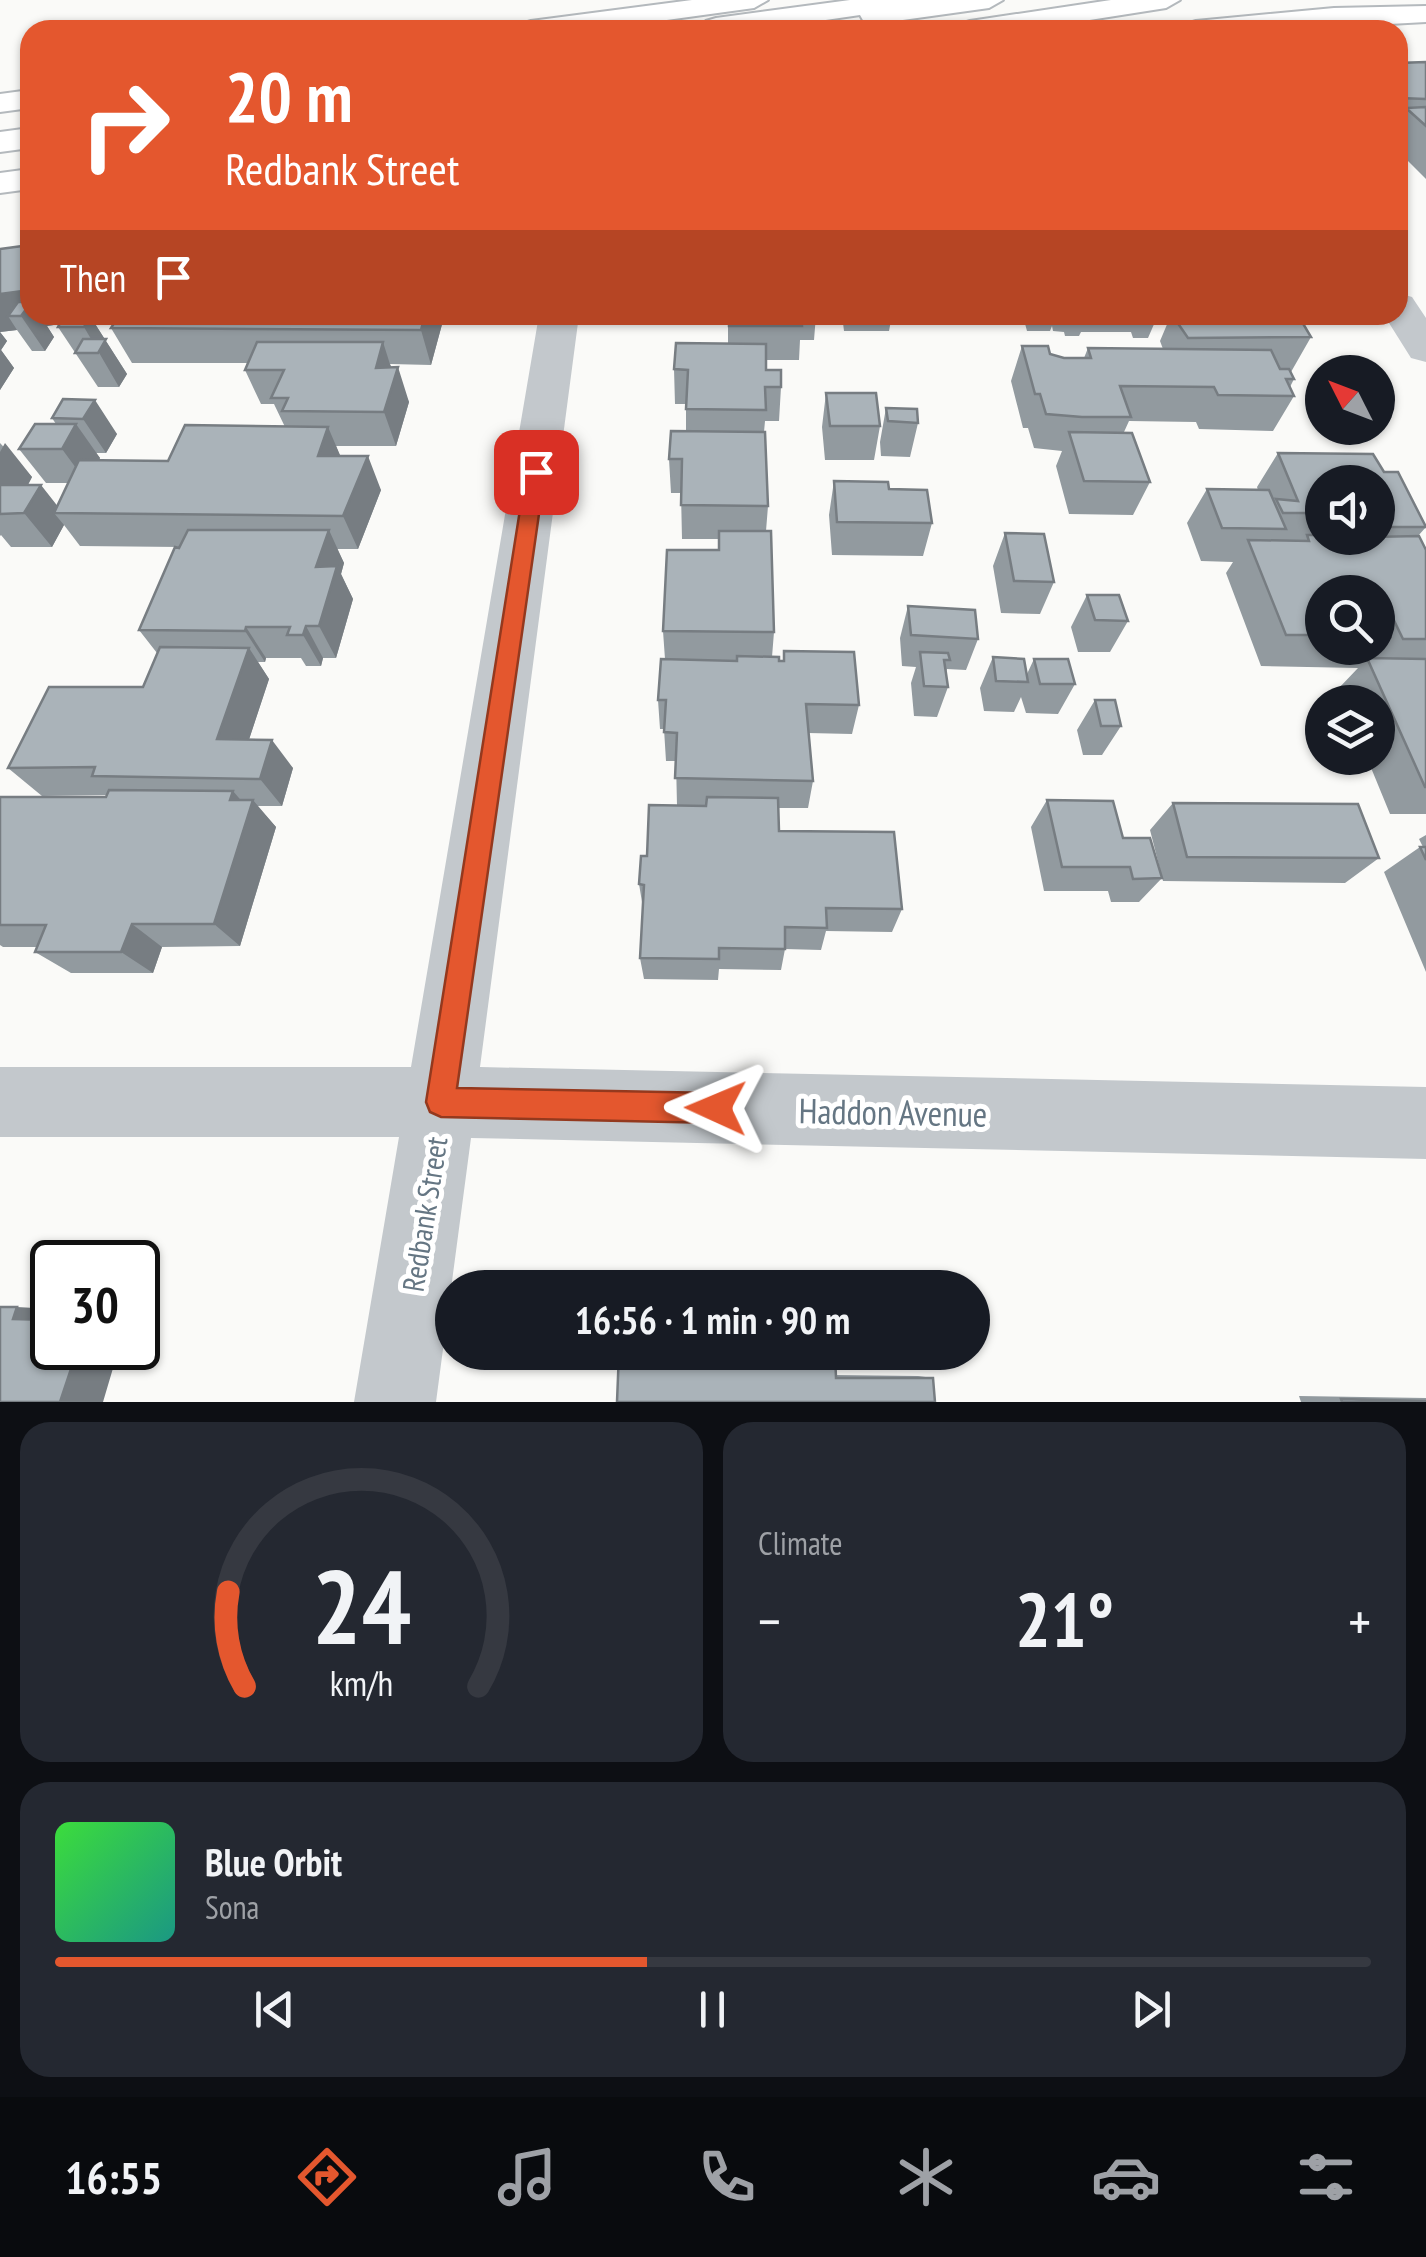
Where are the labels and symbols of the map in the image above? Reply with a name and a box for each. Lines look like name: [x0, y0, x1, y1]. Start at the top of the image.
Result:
north arrow: [1305, 355, 1395, 445]
pin: [494, 430, 579, 515]
position arrow: [664, 1056, 768, 1160]
street label: Haddon Avenue: [798, 1087, 988, 1137]
street label: Redbank Street: [393, 1133, 456, 1294]
speed limit sign: 30: [30, 1240, 160, 1370]

